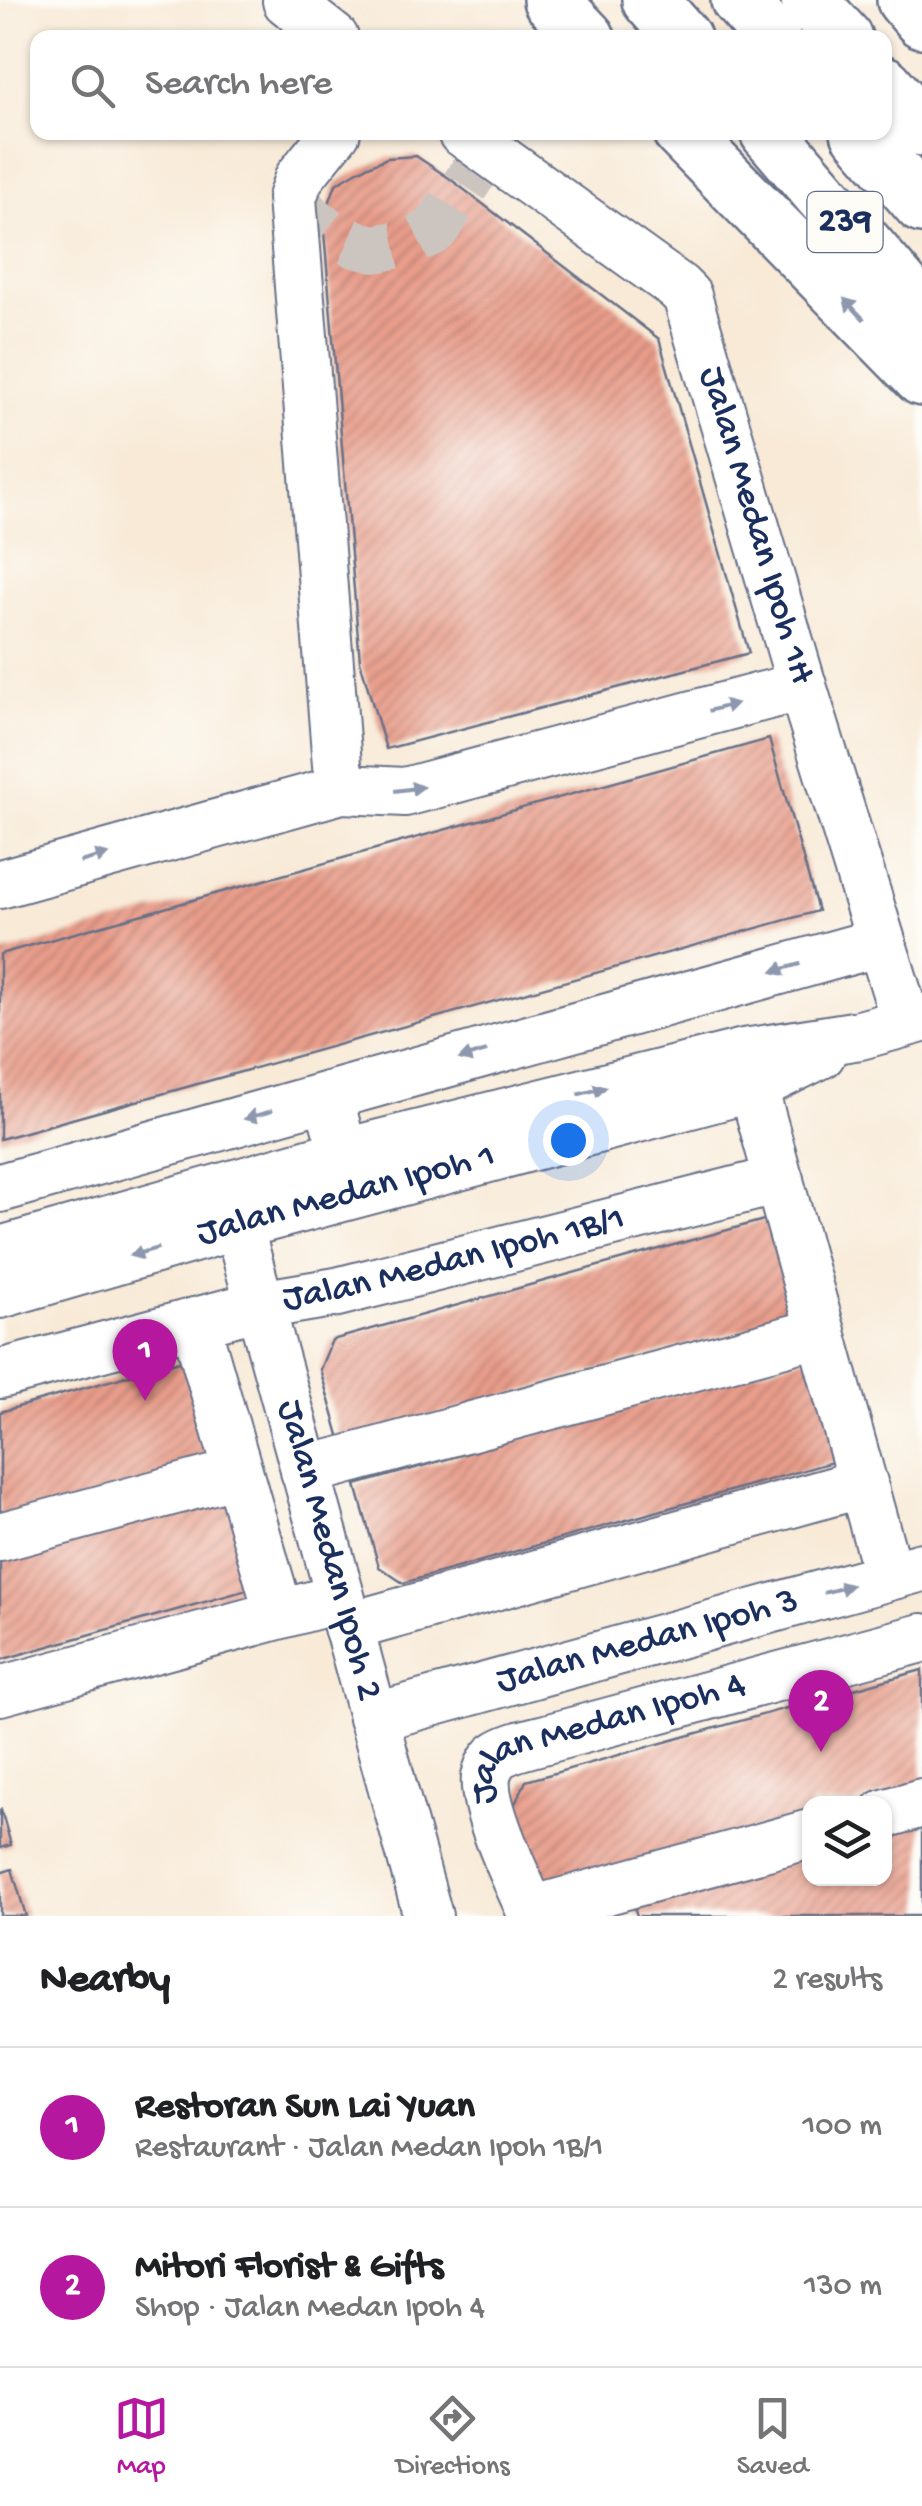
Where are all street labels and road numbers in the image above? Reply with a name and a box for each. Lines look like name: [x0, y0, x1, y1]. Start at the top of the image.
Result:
road number: 239: [808, 192, 882, 252]
street label: Jalan Medan Ipoh 1H: [687, 362, 822, 690]
street label: Jalan Medan Ipoh 1: [192, 1135, 500, 1258]
street label: Jalan Medan Ipoh 1B/1: [280, 1198, 630, 1323]
street label: Jalan Medan Ipoh 2: [265, 1396, 390, 1706]
street label: Jalan Medan Ipoh 3: [492, 1580, 804, 1705]
street label: Jalan Medan Ipoh 4: [463, 1664, 751, 1807]

